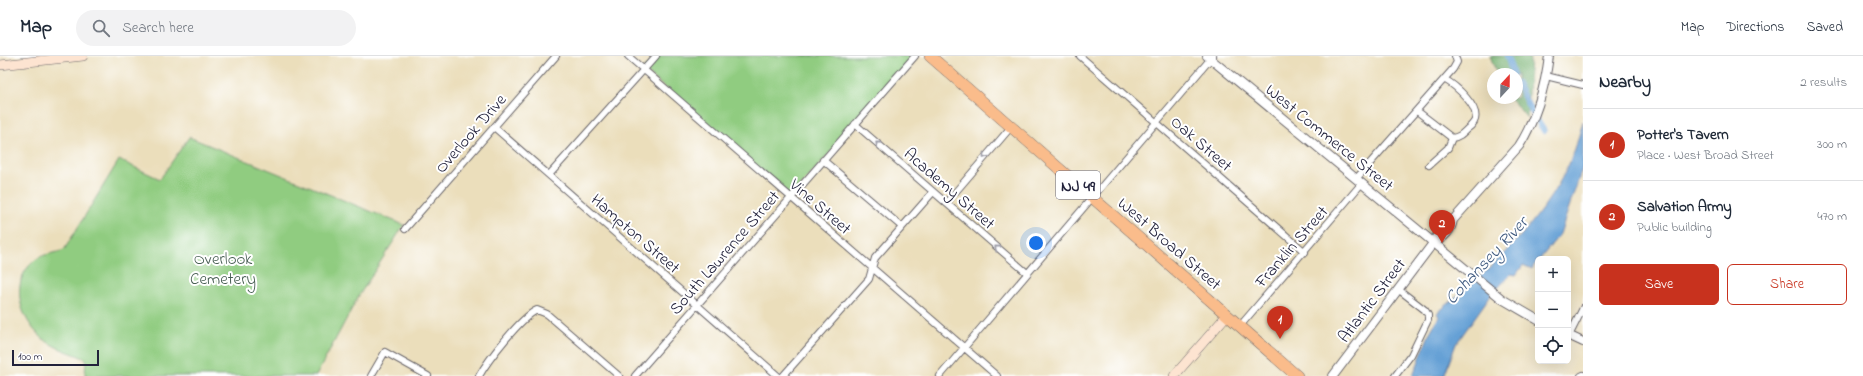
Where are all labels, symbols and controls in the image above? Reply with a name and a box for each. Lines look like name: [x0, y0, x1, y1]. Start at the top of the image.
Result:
search box: [76, 10, 356, 46]
text: Map: [20, 14, 52, 41]
icon: search: [90, 17, 112, 39]
text: Search here: [122, 17, 194, 39]
text: Map: [1681, 17, 1704, 38]
text: Directions: [1726, 17, 1784, 38]
text: Saved: [1806, 17, 1843, 38]
north arrow: [1487, 68, 1523, 104]
text: Nearby: [1599, 70, 1651, 95]
text: 2 results: [1800, 73, 1847, 92]
street label: West Commerce Street: [1259, 78, 1399, 198]
street label: Overlook Drive: [429, 88, 513, 179]
street label: Oak Street: [1165, 110, 1238, 178]
text: Potter's Tavern: [1637, 124, 1729, 146]
text: 1: [1610, 135, 1614, 154]
text: 300 m: [1817, 135, 1847, 154]
one-way arrow: [875, 142, 883, 149]
street label: Academy Street: [897, 142, 1000, 237]
text: Place · West Broad Street: [1637, 146, 1774, 165]
one-way arrow: [983, 151, 990, 158]
road number: NJ 49: [1056, 171, 1100, 199]
street label: Vine Street: [783, 172, 857, 241]
street label: South Lawrence Street: [664, 185, 786, 321]
street label: Hampton Street: [585, 188, 686, 280]
street label: West Broad Street: [1111, 192, 1227, 297]
text: Salvation Army: [1637, 196, 1732, 218]
street label: Franklin Street: [1249, 200, 1335, 294]
text: 2: [1609, 207, 1615, 226]
text: 470 m: [1817, 207, 1847, 226]
pin: 2: [1429, 210, 1455, 243]
water label: Cohansey River: [1440, 210, 1537, 311]
text: Public building: [1637, 218, 1712, 237]
your location: [1026, 233, 1046, 253]
one-way arrow: [995, 245, 1002, 252]
park label: Overlook Cemetery: [190, 247, 256, 293]
street label: Atlantic Street: [1332, 253, 1412, 348]
map controls: [1535, 256, 1571, 364]
button: +: [1535, 256, 1571, 292]
button: Save: [1599, 264, 1719, 305]
button: Share: [1727, 264, 1847, 305]
button: −: [1535, 292, 1571, 328]
pin: 1: [1267, 306, 1293, 339]
button: locate: [1535, 328, 1571, 364]
scale bar: [12, 348, 99, 367]
text: 100 m: [18, 349, 42, 365]

